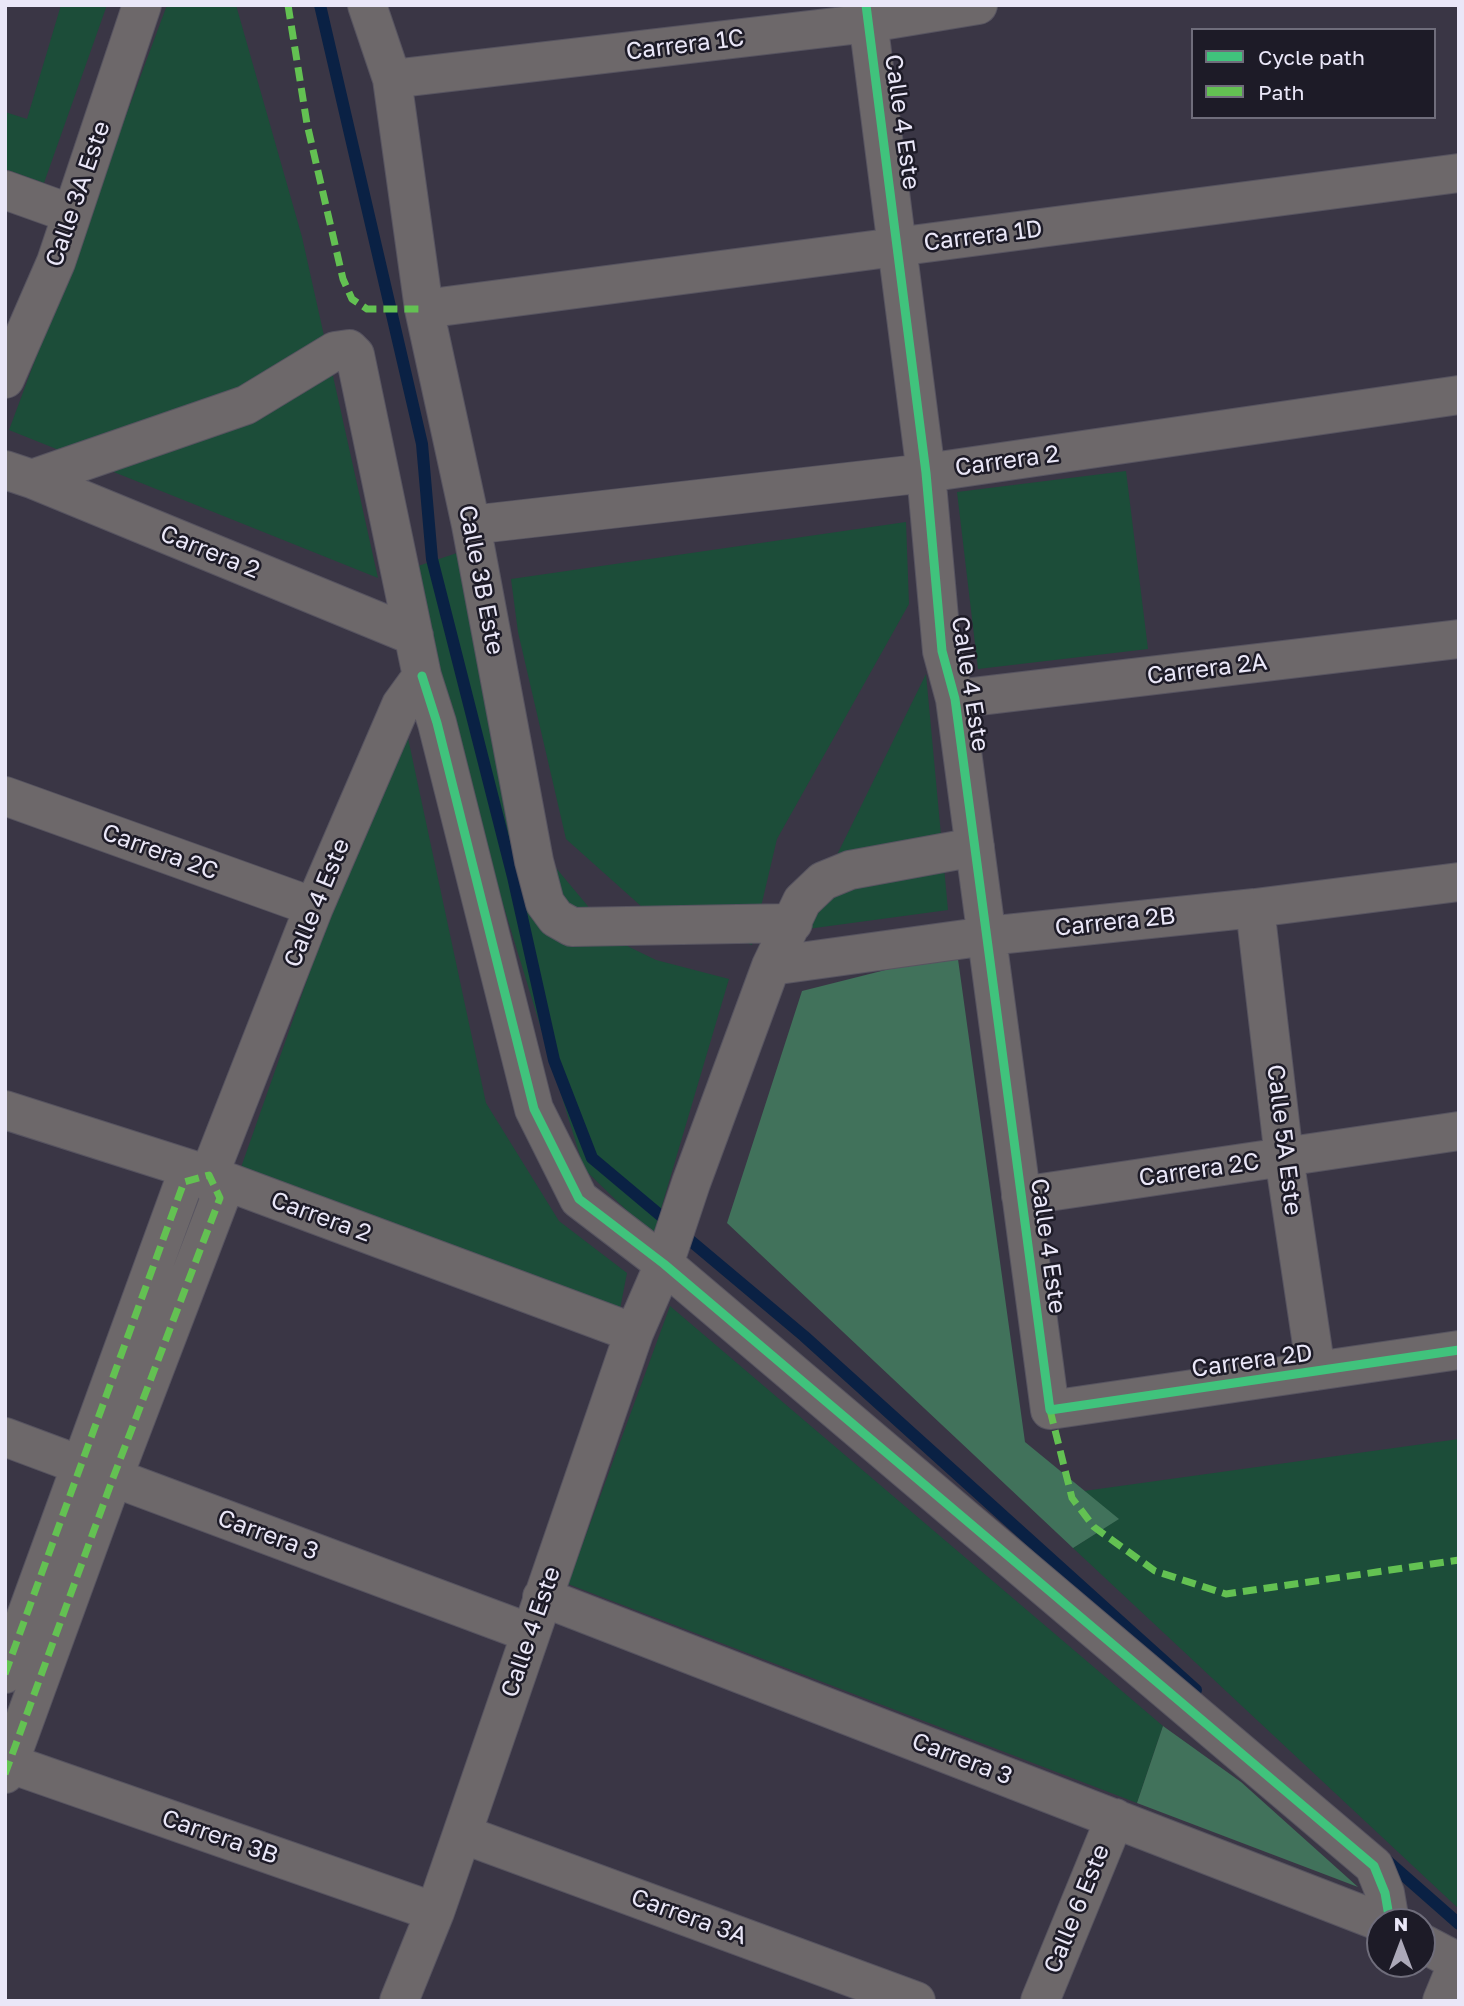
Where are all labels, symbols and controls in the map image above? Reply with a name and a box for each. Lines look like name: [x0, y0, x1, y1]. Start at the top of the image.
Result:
street label: Carrera 1C: [624, 23, 746, 67]
legend: [1191, 28, 1436, 119]
text: Cycle path: [1258, 44, 1365, 70]
street label: Calle 4 Este: [878, 52, 926, 192]
text: Path: [1258, 79, 1305, 105]
street label: Calle 3A Este: [40, 117, 116, 271]
street label: Carrera 1D: [922, 214, 1044, 258]
street label: Carrera 2: [953, 439, 1061, 483]
street label: Calle 3B Este: [452, 503, 510, 657]
street label: Carrera 2: [156, 519, 264, 585]
street label: Calle 4 Este: [945, 614, 995, 754]
street label: Carrera 2A: [1145, 647, 1269, 691]
street label: Carrera 2C: [98, 818, 222, 886]
street label: Calle 4 Este: [278, 834, 356, 972]
street label: Carrera 2B: [1053, 901, 1177, 943]
street label: Calle 5A Este: [1260, 1063, 1308, 1217]
street label: Carrera 2C: [1137, 1147, 1261, 1193]
street label: Calle 4 Este: [1024, 1176, 1072, 1316]
street label: Carrera 2: [267, 1186, 375, 1248]
street label: Carrera 2D: [1190, 1338, 1314, 1384]
street label: Carrera 3: [214, 1504, 322, 1566]
street label: Calle 4 Este: [495, 1563, 567, 1701]
street label: Carrera 3: [908, 1727, 1016, 1791]
street label: Carrera 3B: [158, 1804, 282, 1870]
street label: Calle 6 Este: [1038, 1840, 1116, 1978]
street label: Carrera 3A: [627, 1883, 751, 1951]
north arrow: [1366, 1908, 1436, 1978]
text: N: [1394, 1912, 1408, 1935]

